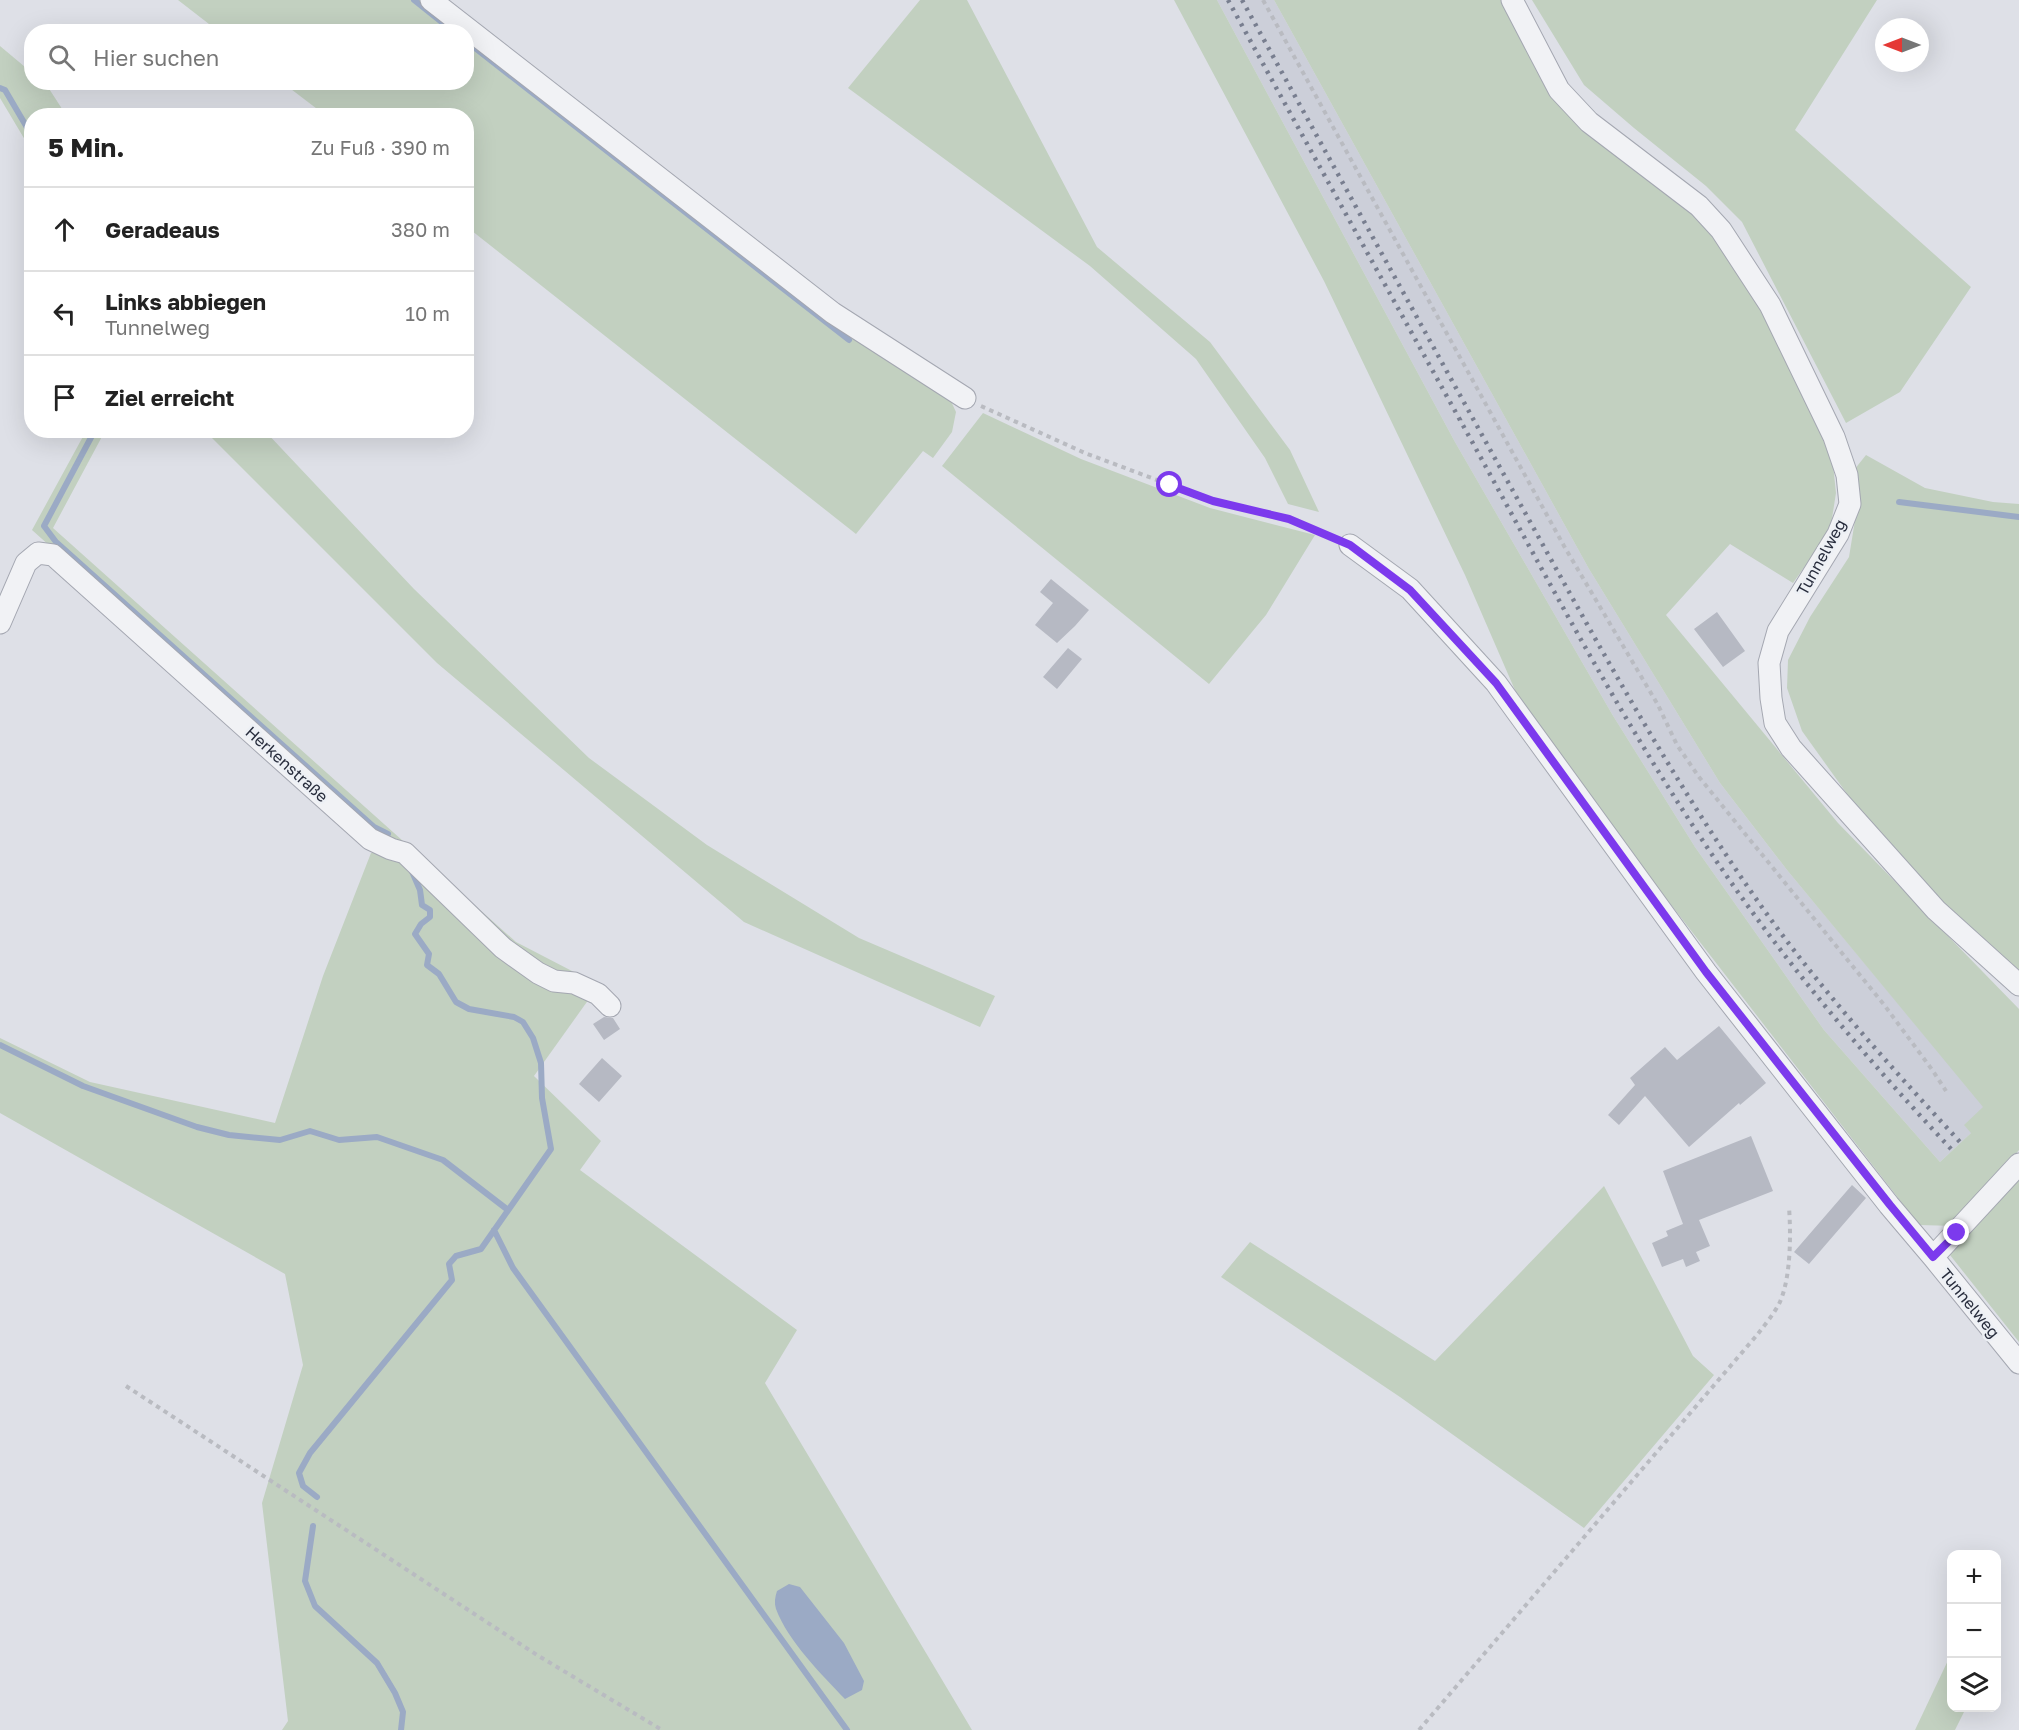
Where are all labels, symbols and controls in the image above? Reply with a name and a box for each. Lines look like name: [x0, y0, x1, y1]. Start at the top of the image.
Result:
north arrow: [1875, 18, 1929, 72]
search box: [24, 24, 474, 90]
icon: search: [45, 41, 78, 74]
text: Hier suchen: [93, 44, 219, 71]
text: 5 Min.: [48, 132, 125, 163]
text: Zu Fuß · 390 m: [311, 135, 450, 159]
icon: ahead: [48, 213, 81, 246]
text: Geradeaus: [105, 216, 220, 243]
text: 380 m: [391, 217, 450, 241]
text: Links abbiegen: [105, 288, 266, 315]
icon: left: [48, 297, 81, 330]
text: 10 m: [405, 301, 450, 325]
text: Tunnelweg: [105, 315, 210, 339]
icon: arrive: [48, 381, 81, 414]
text: Ziel erreicht: [105, 384, 234, 411]
route start: [1156, 471, 1182, 497]
street label: Tunnelweg: [1792, 515, 1850, 599]
street label: Herkenstraße: [242, 722, 332, 806]
route end: [1943, 1219, 1969, 1245]
street label: Tunnelweg: [1936, 1264, 2004, 1342]
map controls: [1947, 1550, 2001, 1712]
button: +: [1947, 1550, 2001, 1604]
button: −: [1947, 1604, 2001, 1658]
button: layers: [1947, 1658, 2001, 1712]

